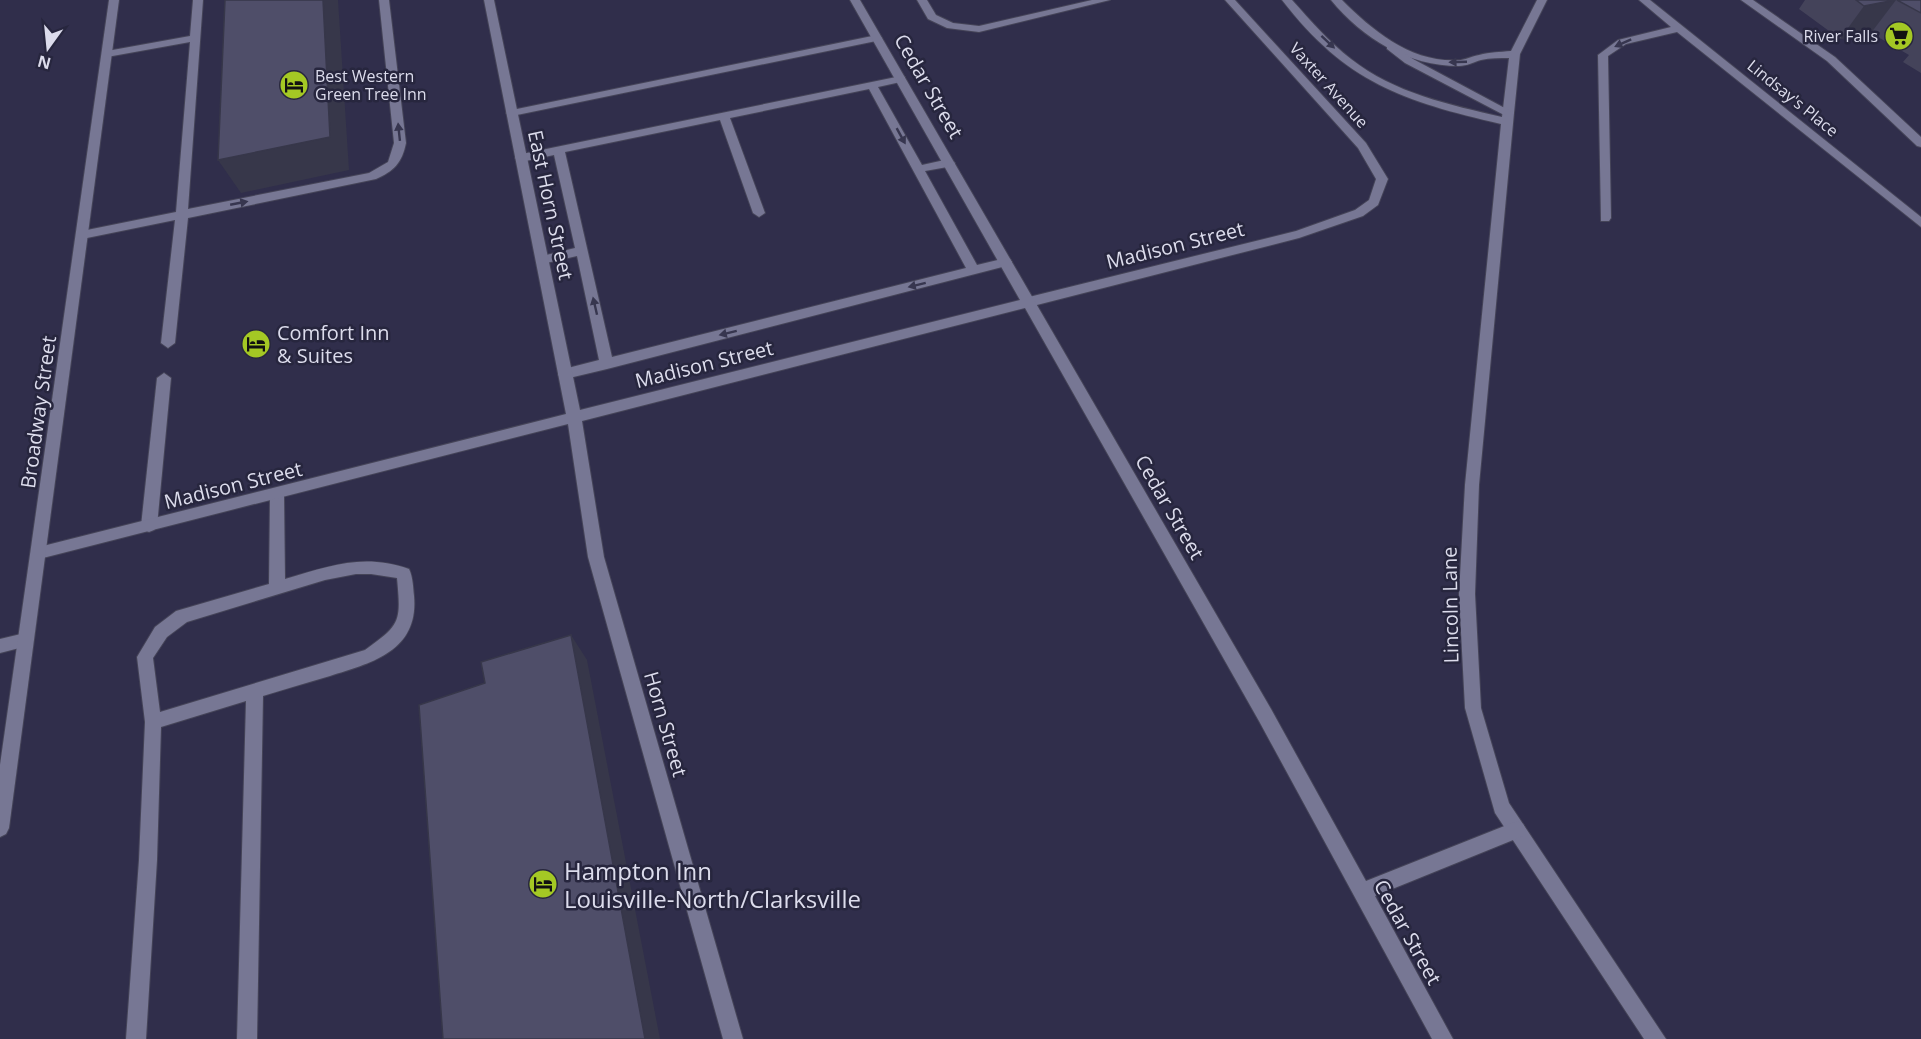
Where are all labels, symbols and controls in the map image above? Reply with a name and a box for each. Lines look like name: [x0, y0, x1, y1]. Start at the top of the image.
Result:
north arrow: [18, 18, 78, 78]
supermarket icon: River Falls: [1883, 20, 1915, 52]
place label: River Falls: [1804, 25, 1878, 47]
street label: Cedar Street: [888, 29, 970, 143]
one-way arrow: [1320, 34, 1334, 48]
street label: Vaxter Avenue: [1285, 38, 1373, 132]
one-way arrow: [1615, 39, 1632, 48]
text: N: [35, 50, 53, 75]
street label: Lindsay's Place: [1743, 55, 1843, 141]
one-way arrow: [1448, 57, 1467, 66]
place label: Best Western Green Tree Inn: [315, 65, 427, 105]
hotel icon: Best Western Green Tree Inn: [278, 69, 310, 101]
one-way arrow: [394, 122, 404, 141]
street label: East Horn Street: [522, 128, 580, 282]
one-way arrow: [896, 128, 906, 145]
one-way arrow: [230, 198, 249, 207]
street label: Madison Street: [1103, 215, 1247, 275]
one-way arrow: [908, 280, 927, 290]
one-way arrow: [589, 297, 599, 316]
place label: Comfort Inn & Suites: [277, 319, 390, 369]
hotel icon: Comfort Inn & Suites: [240, 328, 272, 360]
one-way arrow: [719, 328, 738, 338]
street label: Broadway Street: [14, 334, 62, 490]
street label: Madison Street: [632, 334, 776, 394]
street label: Cedar Street: [1129, 450, 1211, 564]
street label: Madison Street: [161, 455, 305, 515]
street label: Lincoln Lane: [1435, 546, 1465, 664]
street label: Horn Street: [638, 668, 694, 780]
place label: Hampton Inn Louisville-North/Clarksville: [564, 854, 861, 915]
hotel icon: Hampton Inn Louisville-North/Clarksville: [527, 868, 559, 900]
street label: Cedar Street: [1368, 875, 1448, 989]

